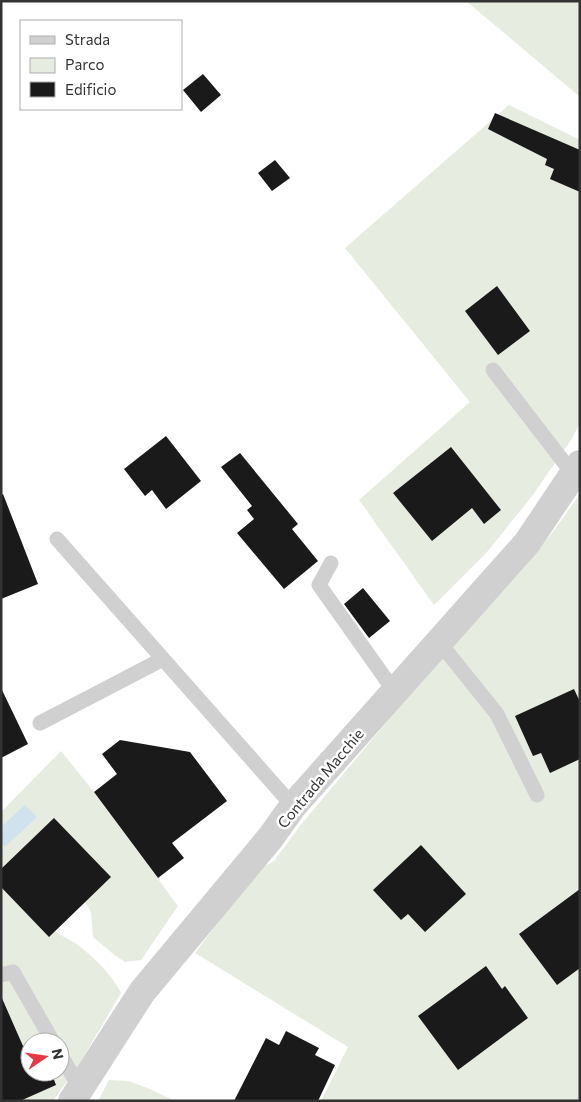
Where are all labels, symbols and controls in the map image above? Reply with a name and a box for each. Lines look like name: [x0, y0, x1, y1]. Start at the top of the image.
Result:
legend: [20, 20, 182, 110]
text: Strada: [65, 30, 110, 48]
text: Parco: [65, 55, 104, 73]
text: Edificio: [65, 80, 116, 98]
street label: Contrada Macchie: [273, 725, 367, 831]
north arrow: [20, 1032, 70, 1082]
text: N: [49, 1047, 68, 1061]

